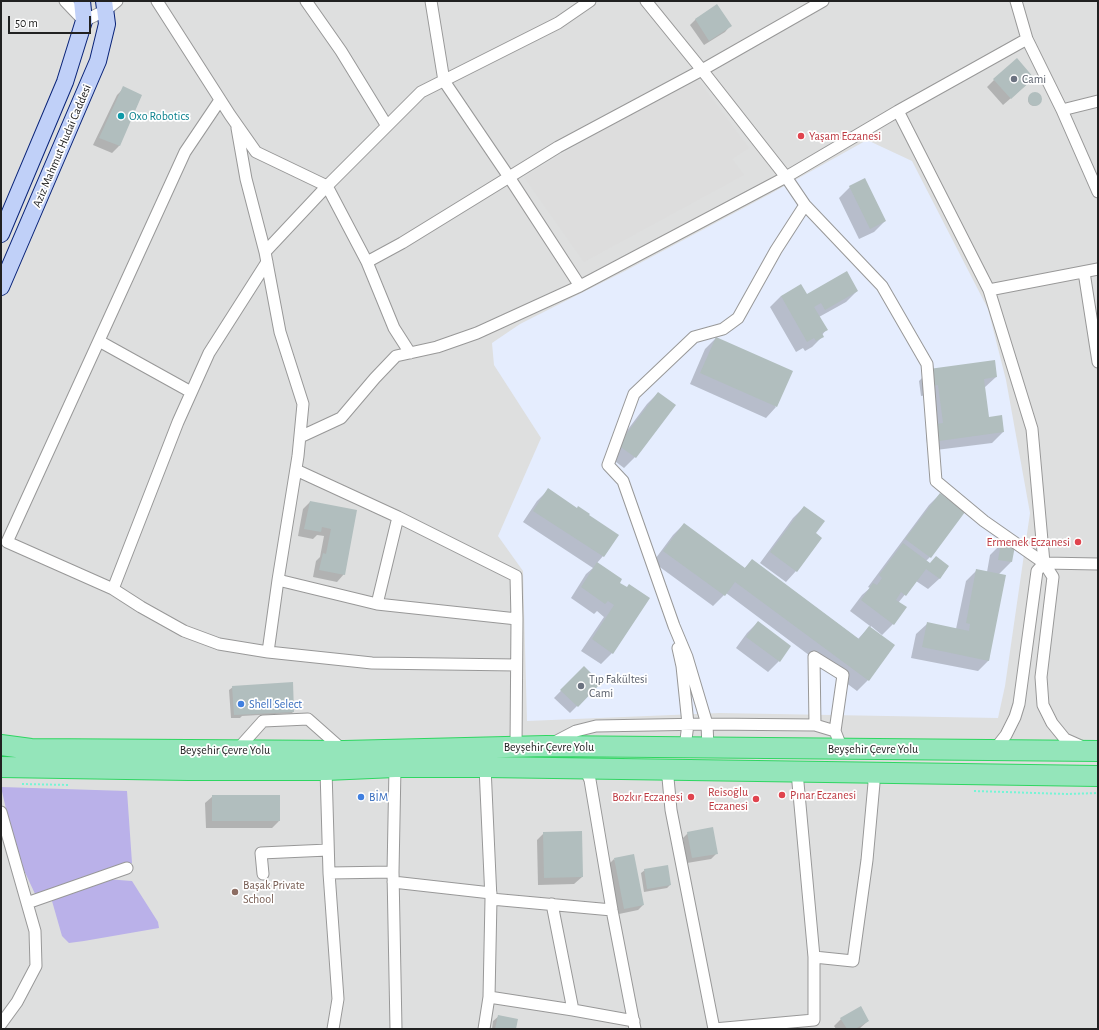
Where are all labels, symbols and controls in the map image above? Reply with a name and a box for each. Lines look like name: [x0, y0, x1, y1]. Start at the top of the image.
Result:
scale bar: [10, 8, 93, 34]
text: 50 m: [15, 17, 38, 29]
place label: Cami: [1022, 72, 1046, 86]
marker: Cami: [1009, 74, 1019, 84]
street label: Aziz Mahmut Hudai Caddesi: [30, 82, 94, 210]
place label: Oxo Robotics: [129, 109, 189, 123]
marker: Oxo Robotics: [116, 111, 126, 121]
place label: Yaşam Eczanesi: [809, 129, 881, 143]
marker: Yaşam Eczanesi: [796, 131, 806, 141]
place label: Ermenek Eczanesi: [987, 535, 1070, 549]
marker: Ermenek Eczanesi: [1073, 537, 1083, 547]
place label: Tıp Fakültesi Cami: [589, 672, 647, 700]
marker: Tıp Fakültesi Cami: [576, 681, 586, 691]
place label: Shell Select: [249, 697, 302, 711]
marker: Shell Select: [236, 699, 246, 709]
street label: Beyşehir Çevre Yolu: [504, 740, 594, 754]
street label: Beyşehir Çevre Yolu: [828, 742, 918, 756]
street label: Beyşehir Çevre Yolu: [180, 743, 270, 757]
place label: Reisoğlu Eczanesi: [708, 785, 748, 813]
place label: Pınar Eczanesi: [790, 788, 856, 802]
place label: BİM: [369, 790, 388, 804]
place label: Bozkır Eczanesi: [612, 790, 683, 804]
marker: Pınar Eczanesi: [777, 790, 787, 800]
marker: BİM: [356, 792, 366, 802]
marker: Bozkır Eczanesi: [686, 792, 696, 802]
marker: Reisoğlu Eczanesi: [751, 794, 761, 804]
place label: Başak Private School: [243, 878, 305, 906]
marker: Başak Private School: [230, 887, 240, 897]

